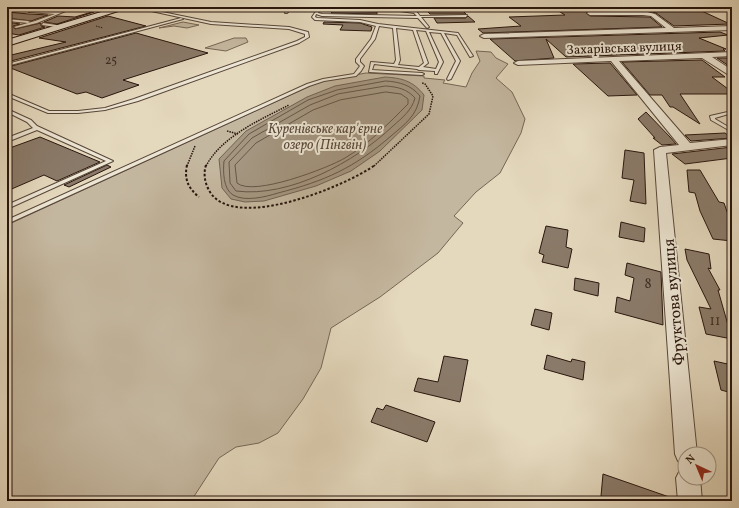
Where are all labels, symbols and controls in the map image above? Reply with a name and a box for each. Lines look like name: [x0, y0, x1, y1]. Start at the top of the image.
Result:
street label: Захарівська вулиця: [566, 38, 682, 60]
house number: 25: [105, 53, 117, 69]
water label: Куренівське кар'єрне озеро (Пінгвін): [268, 120, 382, 155]
street label: Фруктова вулиця: [658, 237, 691, 366]
house number: 8: [644, 275, 652, 294]
house number: 11: [710, 312, 720, 331]
north arrow: [677, 446, 717, 486]
text: N: [683, 452, 699, 468]

